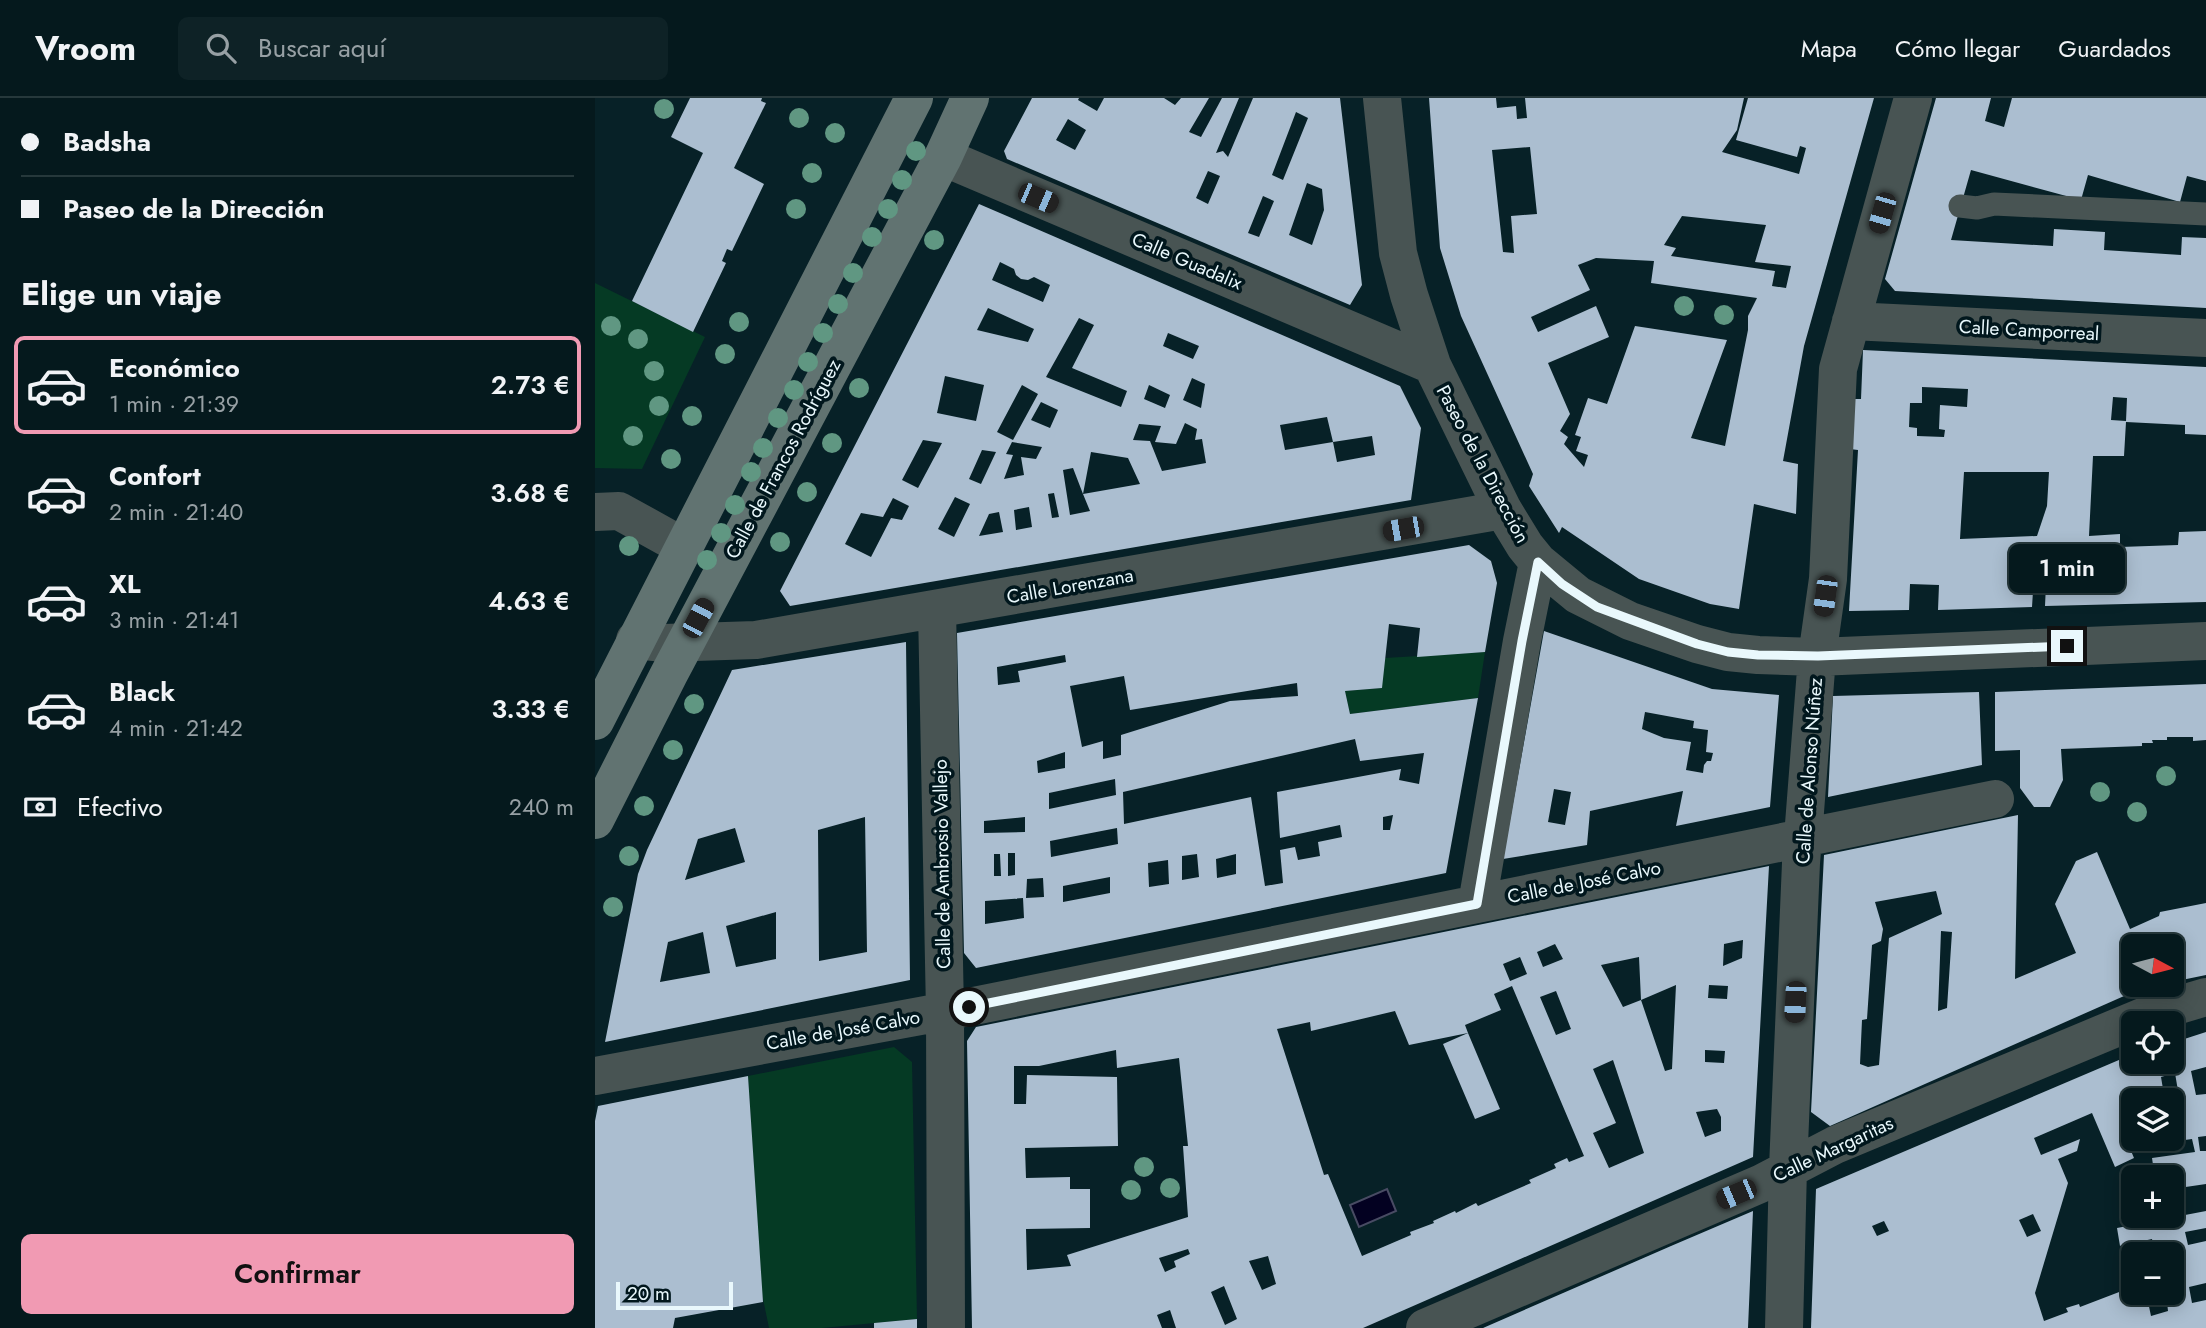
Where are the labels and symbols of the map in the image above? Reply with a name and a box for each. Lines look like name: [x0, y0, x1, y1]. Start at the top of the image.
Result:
car: [1015, 180, 1062, 216]
car: [1867, 190, 1898, 236]
street label: Calle Guadalix: [1128, 226, 1246, 296]
street label: Calle Camporreal: [1958, 313, 2100, 347]
street label: Calle de Francos Rodríguez: [719, 354, 847, 564]
street label: Paseo de la Dirección: [1430, 380, 1536, 548]
car: [1381, 515, 1426, 543]
callout: 1 min: [2009, 545, 2125, 594]
street label: Calle Lorenzana: [1004, 562, 1136, 610]
car: [1812, 574, 1839, 618]
car: [679, 595, 718, 641]
route end: [2051, 630, 2083, 662]
street label: Calle de Alonso Núñez: [1789, 677, 1829, 865]
street label: Calle de Ambrosio Vallejo: [927, 759, 957, 969]
street label: Calle de José Calvo: [1505, 854, 1663, 910]
north arrow: [2121, 934, 2184, 998]
car: [1784, 980, 1807, 1024]
route start: [953, 991, 985, 1023]
street label: Calle de José Calvo: [764, 1003, 922, 1057]
street label: Calle Margaritas: [1768, 1109, 1898, 1189]
car: [1713, 1176, 1760, 1212]
scale bar: [616, 1279, 733, 1311]

